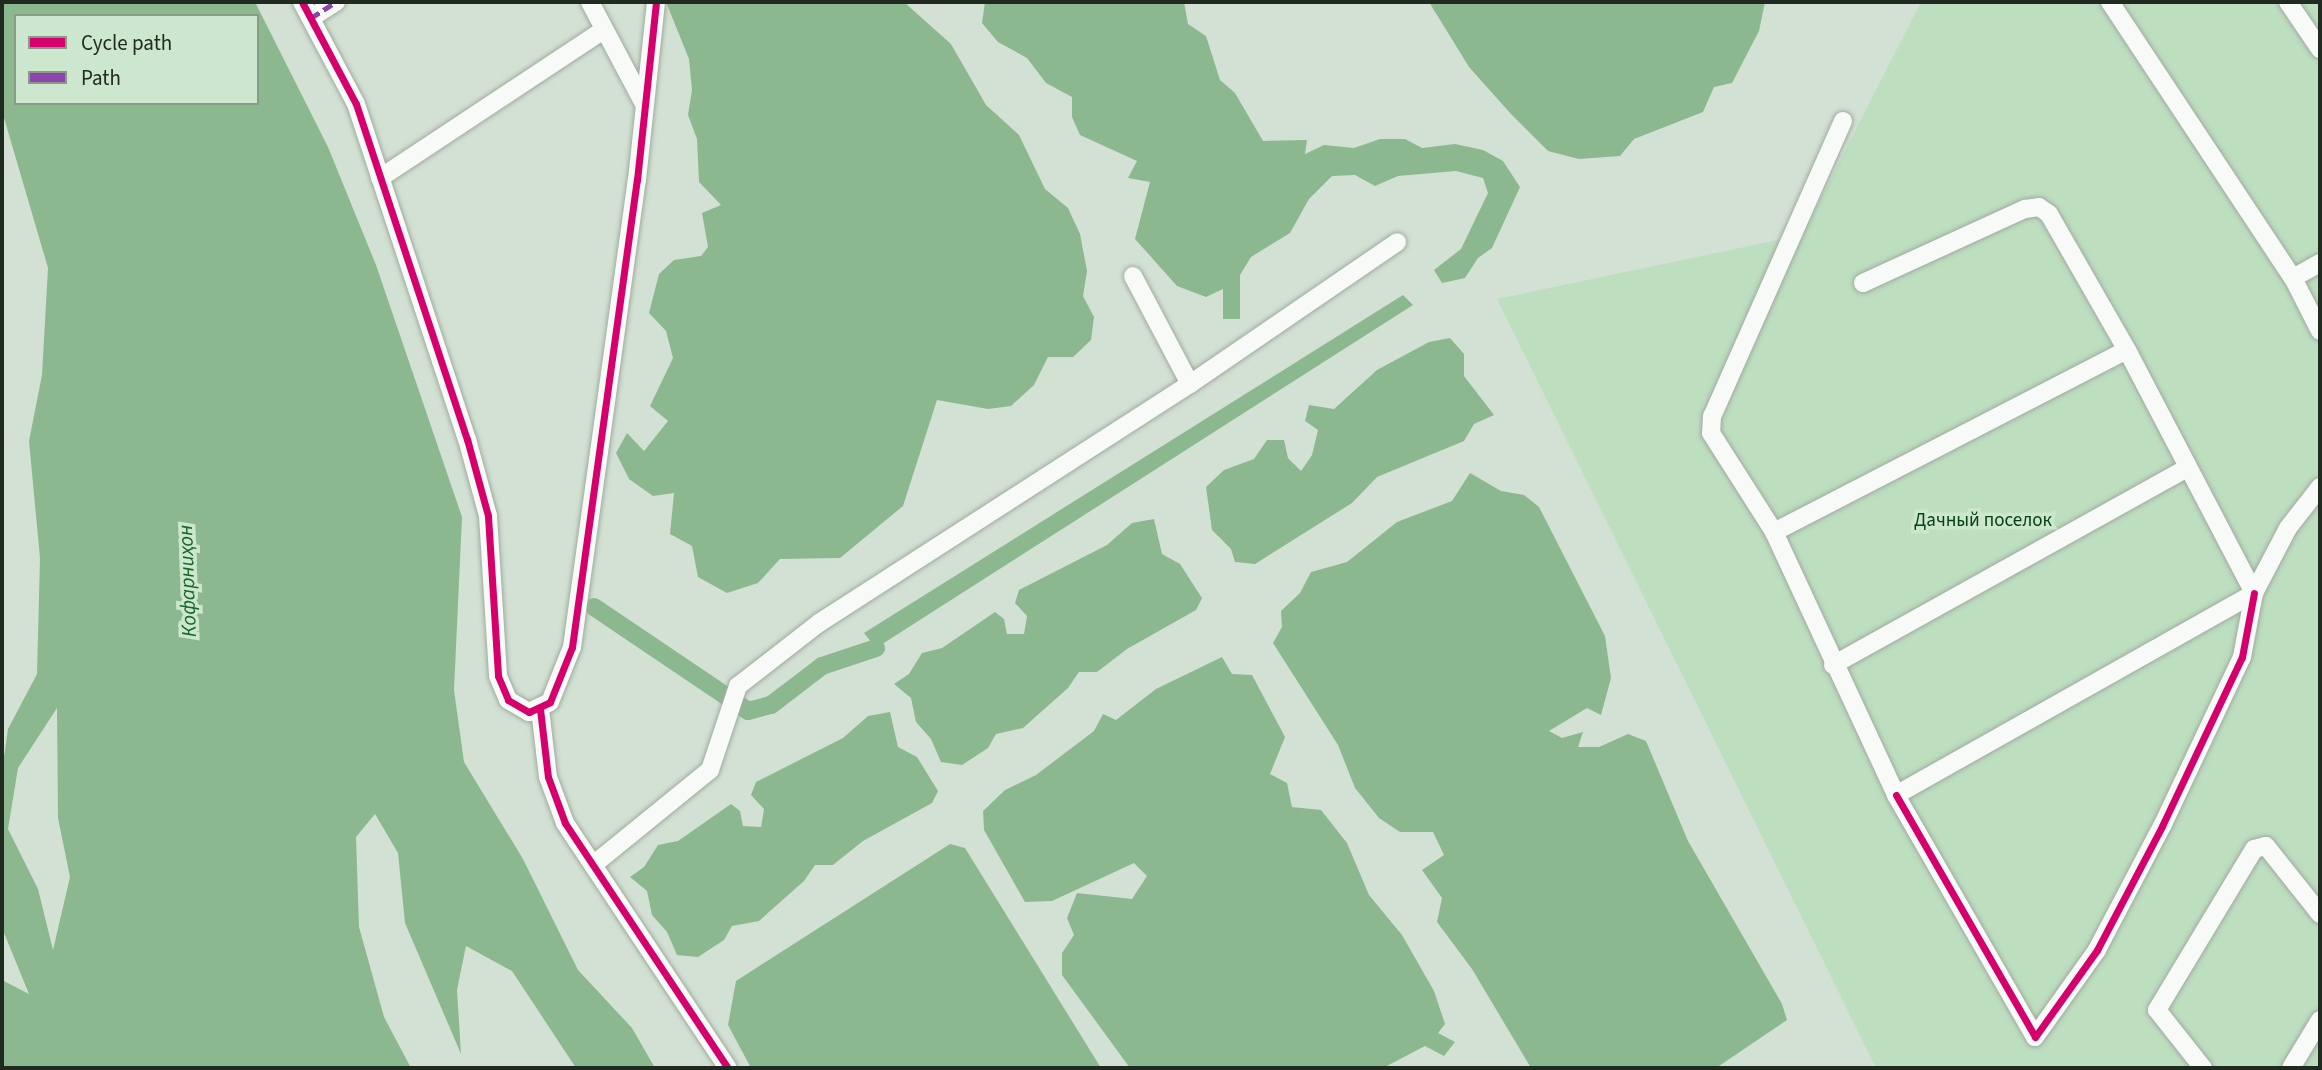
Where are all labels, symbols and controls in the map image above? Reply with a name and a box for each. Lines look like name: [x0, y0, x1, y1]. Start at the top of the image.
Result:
legend: [14, 14, 259, 105]
text: Cycle path: [81, 28, 172, 58]
text: Path: [81, 63, 121, 93]
park label: Дачный поселок: [1914, 510, 2052, 532]
water label: Кофарниҳон: [172, 524, 202, 638]

